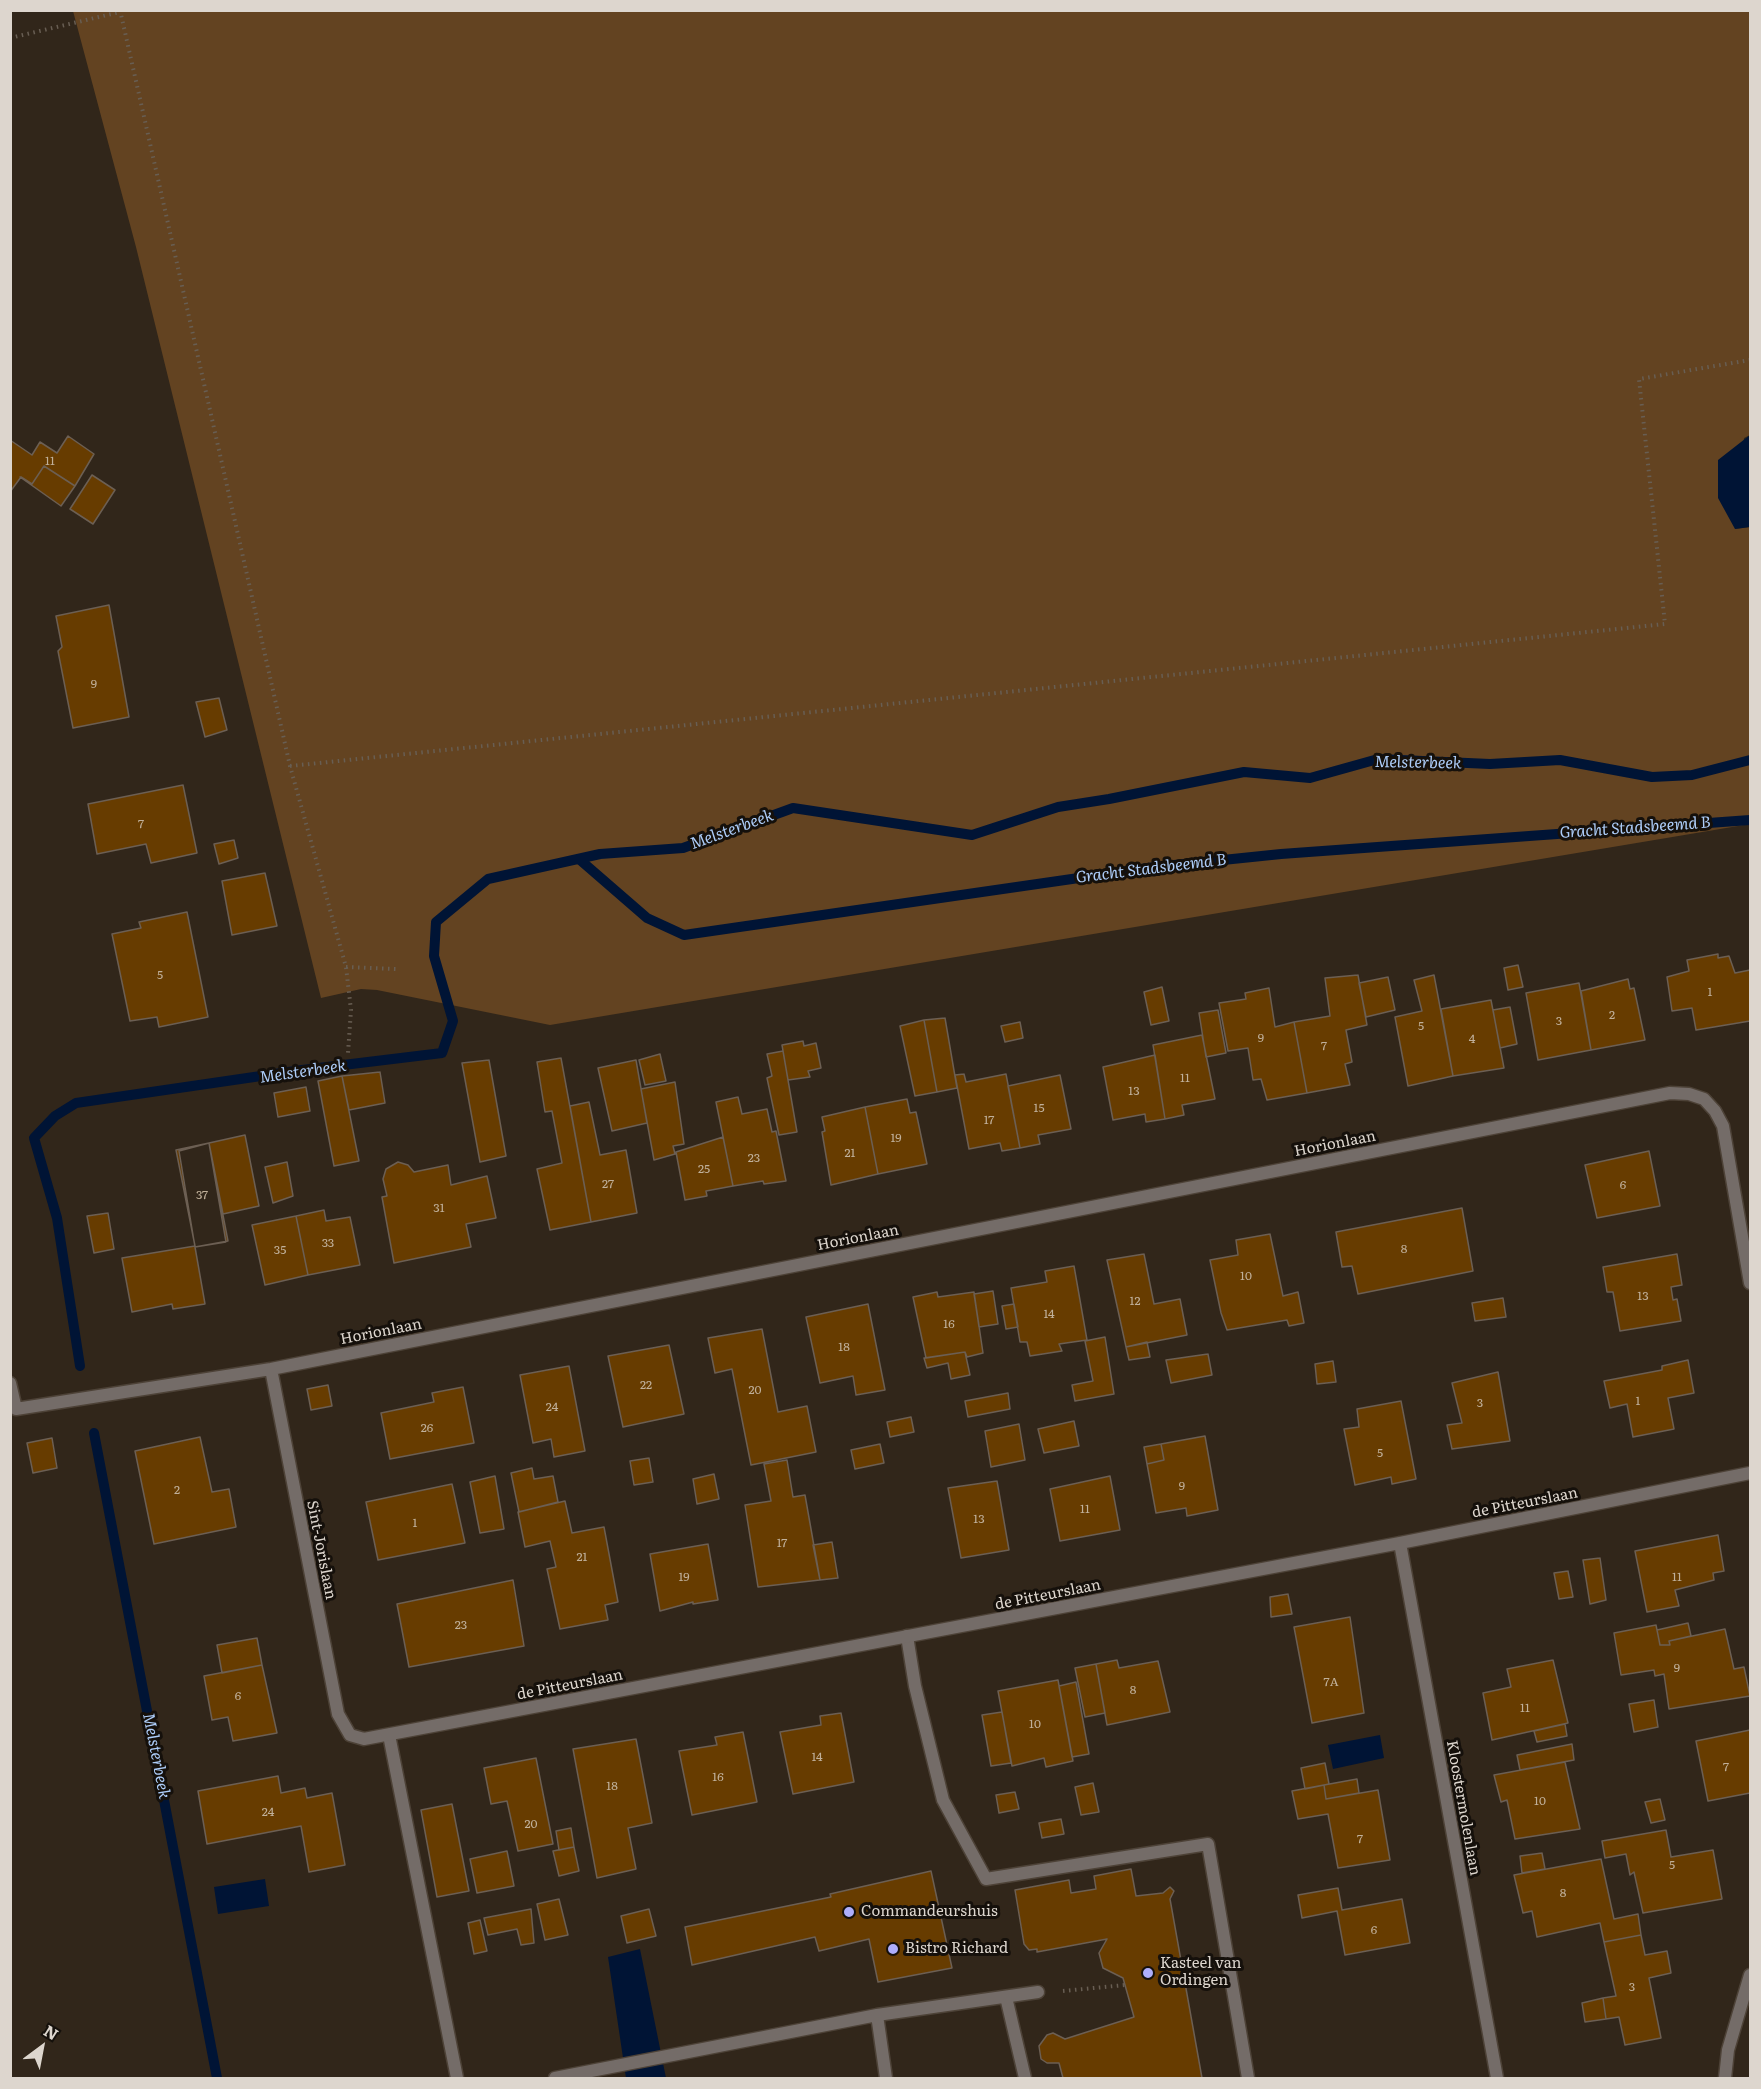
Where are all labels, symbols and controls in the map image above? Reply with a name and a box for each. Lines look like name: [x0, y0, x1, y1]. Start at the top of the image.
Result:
house number: 11: [45, 454, 55, 468]
house number: 9: [91, 677, 97, 691]
water label: Melsterbeek: [1374, 753, 1462, 773]
water label: Melsterbeek: [688, 806, 776, 854]
water label: Gracht Stadsbeemd B: [1559, 813, 1711, 843]
house number: 7: [138, 817, 144, 831]
water label: Gracht Stadsbeemd B: [1075, 850, 1227, 888]
house number: 5: [157, 968, 163, 982]
house number: 1: [1708, 985, 1712, 999]
house number: 2: [1609, 1008, 1615, 1022]
house number: 3: [1556, 1014, 1562, 1028]
house number: 5: [1418, 1019, 1424, 1033]
house number: 9: [1258, 1031, 1264, 1045]
house number: 4: [1469, 1032, 1475, 1046]
house number: 7: [1321, 1039, 1327, 1053]
water label: Melsterbeek: [259, 1056, 347, 1088]
house number: 11: [1180, 1071, 1190, 1085]
house number: 13: [1128, 1084, 1140, 1098]
house number: 15: [1034, 1101, 1044, 1115]
house number: 17: [984, 1113, 994, 1127]
street label: Horionlaan: [1293, 1127, 1377, 1161]
house number: 19: [890, 1131, 902, 1145]
house number: 21: [845, 1146, 855, 1160]
house number: 23: [748, 1151, 760, 1165]
house number: 25: [698, 1162, 710, 1176]
house number: 27: [602, 1177, 614, 1191]
house number: 6: [1620, 1178, 1626, 1192]
house number: 37: [196, 1188, 208, 1202]
house number: 31: [433, 1201, 445, 1215]
street label: Horionlaan: [816, 1221, 900, 1255]
house number: 33: [322, 1236, 334, 1250]
house number: 8: [1401, 1242, 1407, 1256]
house number: 35: [274, 1243, 286, 1257]
house number: 10: [1240, 1269, 1252, 1283]
house number: 13: [1637, 1289, 1649, 1303]
house number: 12: [1130, 1294, 1140, 1308]
house number: 14: [1043, 1307, 1055, 1321]
street label: Horionlaan: [339, 1315, 423, 1349]
house number: 16: [943, 1317, 955, 1331]
house number: 18: [838, 1340, 850, 1354]
house number: 22: [640, 1378, 652, 1392]
house number: 20: [748, 1383, 762, 1397]
house number: 1: [1636, 1394, 1640, 1408]
house number: 3: [1477, 1396, 1483, 1410]
house number: 24: [546, 1400, 558, 1414]
house number: 26: [421, 1421, 433, 1435]
house number: 5: [1377, 1446, 1383, 1460]
house number: 9: [1179, 1479, 1185, 1493]
house number: 2: [174, 1483, 180, 1497]
street label: de Pitteurslaan: [1471, 1484, 1579, 1522]
street label: Sint-Jorislaan: [303, 1499, 339, 1601]
house number: 11: [1080, 1502, 1090, 1516]
house number: 13: [973, 1512, 985, 1526]
house number: 1: [413, 1516, 417, 1530]
house number: 17: [777, 1536, 787, 1550]
house number: 21: [577, 1550, 587, 1564]
house number: 19: [678, 1570, 690, 1584]
house number: 11: [1672, 1570, 1682, 1584]
street label: de Pitteurslaan: [994, 1576, 1102, 1614]
house number: 23: [455, 1618, 467, 1632]
house number: 9: [1674, 1661, 1680, 1675]
street label: de Pitteurslaan: [516, 1666, 624, 1704]
house number: 7A: [1324, 1675, 1338, 1689]
house number: 8: [1130, 1683, 1136, 1697]
house number: 6: [235, 1689, 241, 1703]
house number: 11: [1520, 1701, 1530, 1715]
water label: Melsterbeek: [138, 1711, 174, 1801]
house number: 10: [1029, 1717, 1041, 1731]
street label: Kloostermolenlaan: [1442, 1739, 1484, 1877]
house number: 14: [811, 1750, 823, 1764]
house number: 7: [1723, 1760, 1729, 1774]
house number: 16: [712, 1770, 724, 1784]
house number: 18: [606, 1779, 618, 1793]
house number: 10: [1534, 1794, 1546, 1808]
house number: 24: [262, 1805, 274, 1819]
house number: 20: [524, 1817, 538, 1831]
house number: 7: [1357, 1832, 1363, 1846]
house number: 5: [1669, 1858, 1675, 1872]
house number: 8: [1560, 1886, 1566, 1900]
place label: Commandeurshuis: [861, 1903, 998, 1921]
marker: Commandeurshuis: [842, 1905, 856, 1919]
house number: 6: [1371, 1923, 1377, 1937]
place label: Bistro Richard: [905, 1940, 1008, 1958]
marker: Bistro Richard: [886, 1942, 900, 1956]
place label: Kasteel van Ordingen: [1160, 1955, 1242, 1990]
marker: Kasteel van Ordingen: [1141, 1966, 1155, 1980]
house number: 3: [1629, 1980, 1635, 1994]
north arrow: [12, 2017, 72, 2077]
text: N: [39, 2018, 64, 2045]

